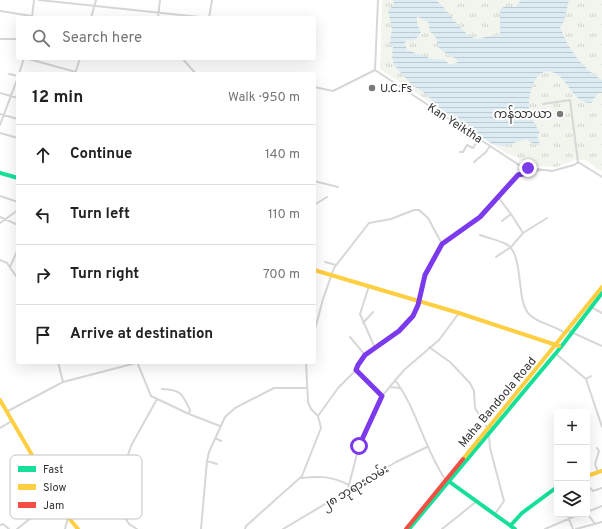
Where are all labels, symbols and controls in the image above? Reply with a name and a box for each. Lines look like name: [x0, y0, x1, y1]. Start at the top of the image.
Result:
search box: [16, 16, 316, 60]
icon: search: [30, 27, 52, 49]
text: Search here: [62, 29, 142, 48]
place label: U.C.Fs: [380, 81, 412, 97]
marker: U.C.Fs: [367, 83, 377, 93]
text: 12 min: [32, 87, 83, 109]
text: Walk · 950 m: [228, 90, 300, 106]
street label: Kan Yeiktha: [424, 100, 485, 148]
place label: ကန်သာယာ: [494, 105, 552, 124]
marker: ကန်သာယာ: [555, 109, 565, 119]
icon: ahead: [32, 144, 54, 166]
text: Continue: [70, 145, 132, 164]
text: 140 m: [265, 147, 300, 163]
route end: [519, 159, 537, 177]
icon: left: [32, 204, 54, 226]
text: Turn left: [70, 205, 130, 224]
text: 110 m: [268, 207, 300, 223]
icon: right: [32, 264, 54, 286]
text: Turn right: [70, 265, 139, 284]
text: 700 m: [263, 267, 300, 283]
icon: arrive: [32, 324, 54, 346]
text: Arrive at destination: [70, 325, 213, 344]
street label: Maha Bandoola Road: [455, 354, 540, 451]
map controls: [554, 409, 590, 517]
button: +: [554, 409, 590, 445]
route start: [350, 437, 368, 455]
button: −: [554, 445, 590, 481]
legend: [10, 455, 142, 519]
street label: ၂၈ ဘုရားလမ်း: [318, 460, 393, 515]
text: Fast: [43, 463, 63, 477]
text: Slow: [43, 481, 66, 495]
button: layers: [554, 481, 590, 517]
text: Jam: [43, 499, 64, 513]

